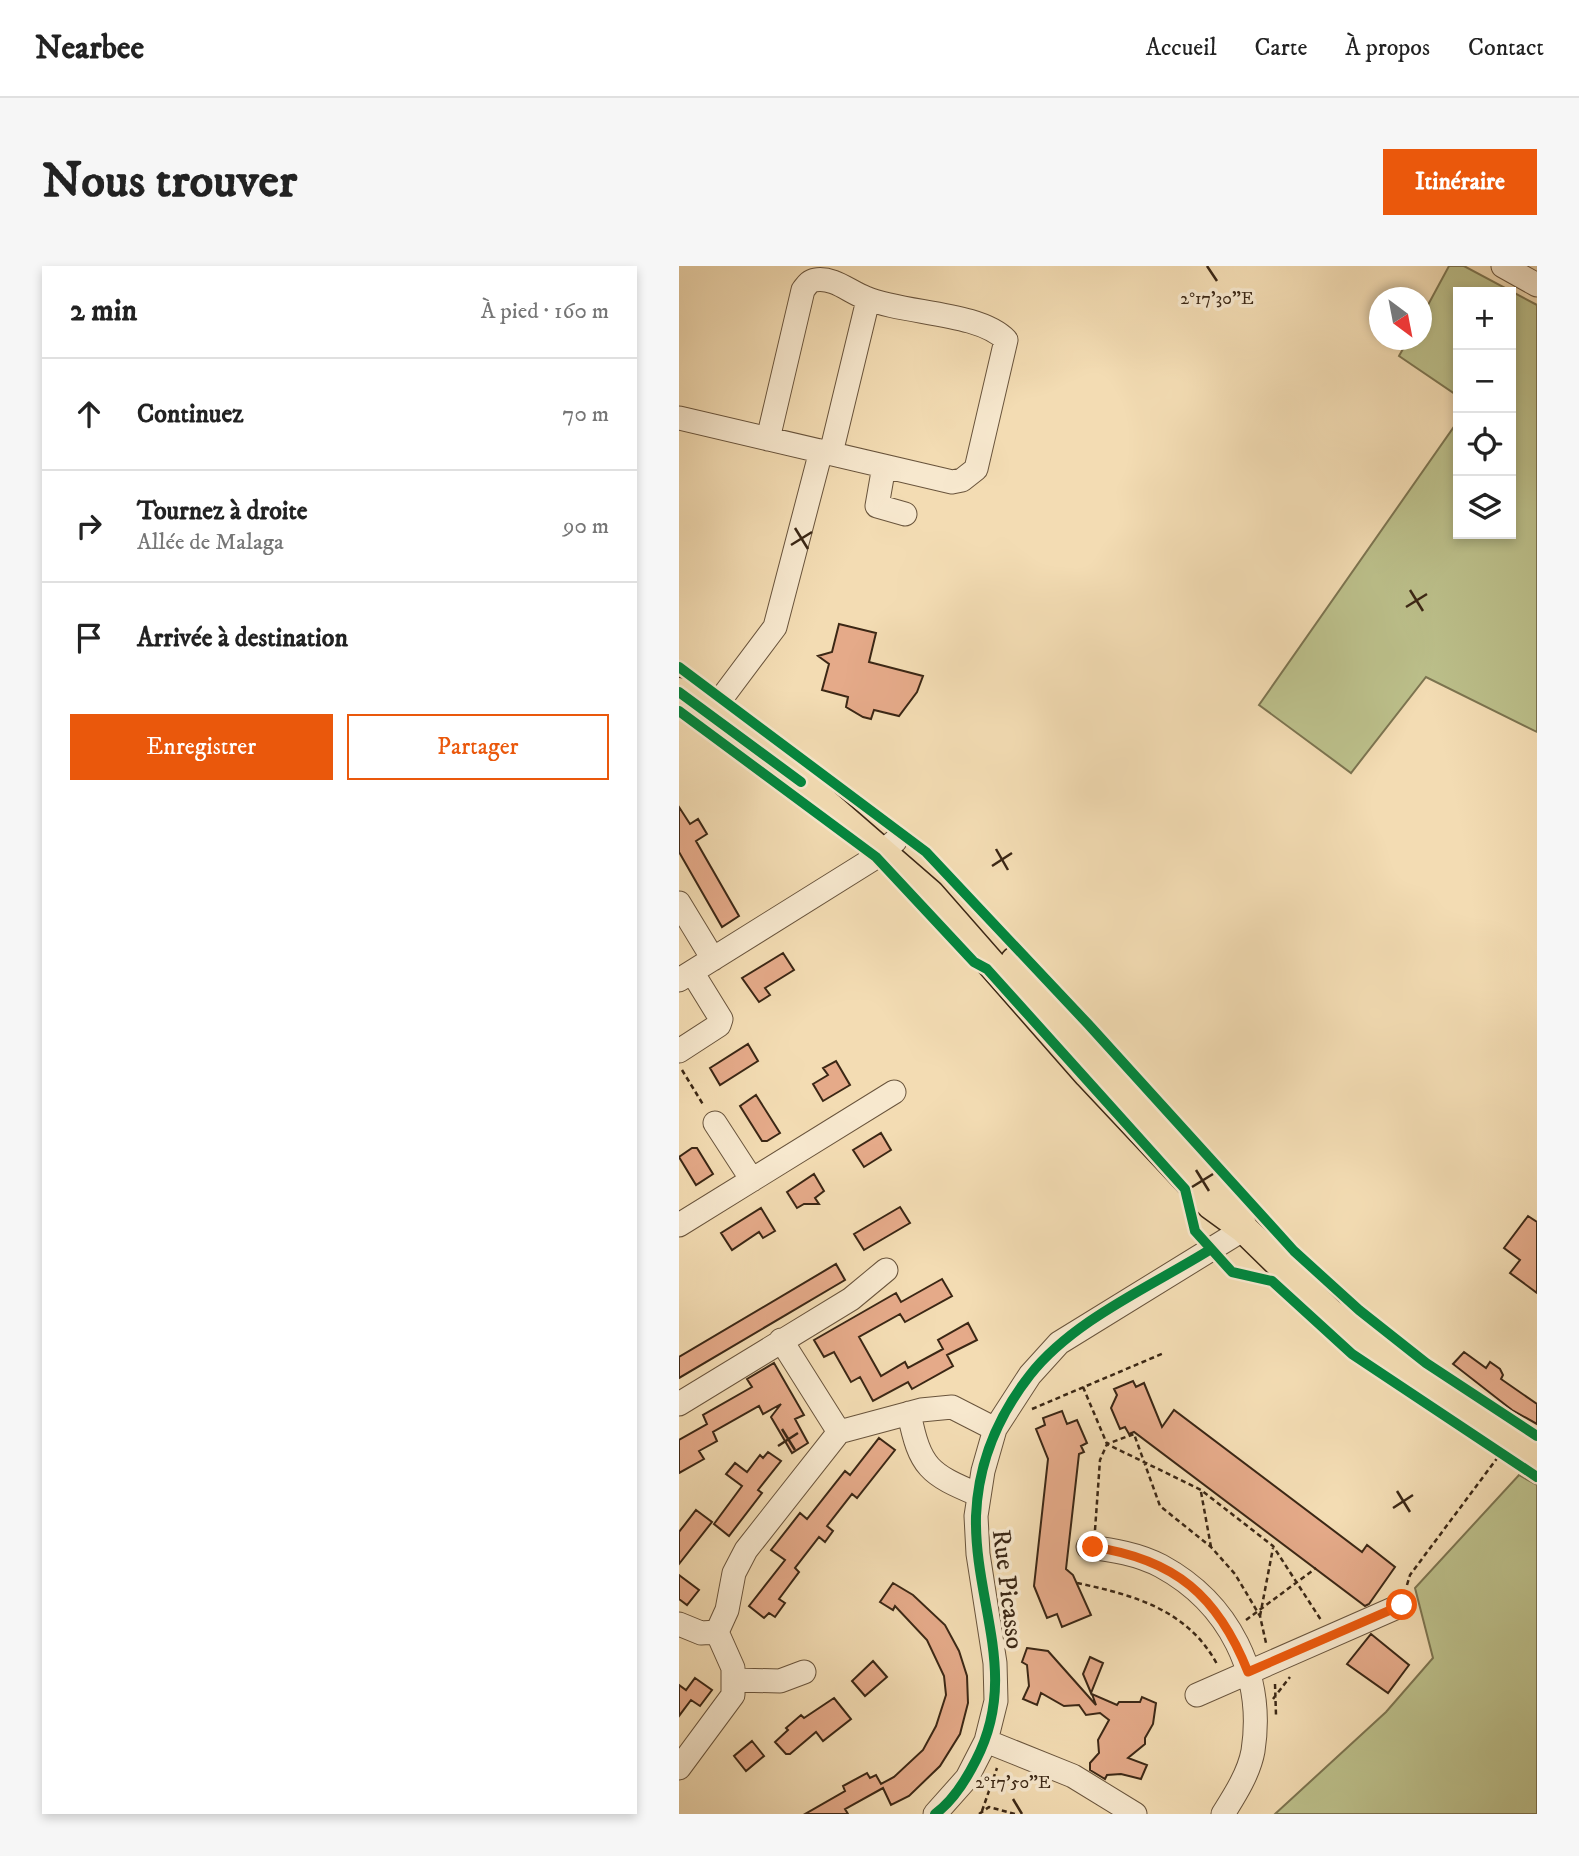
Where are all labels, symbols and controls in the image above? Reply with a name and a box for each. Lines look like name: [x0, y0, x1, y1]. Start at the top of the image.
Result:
text: Nearbee: [35, 28, 144, 69]
text: Accueil: [1146, 33, 1217, 63]
text: Carte: [1255, 33, 1307, 63]
text: À propos: [1345, 33, 1430, 63]
text: Contact: [1468, 33, 1544, 63]
button: Itinéraire: [1383, 149, 1537, 215]
text: Nous trouver: [42, 151, 297, 213]
north arrow: [1369, 287, 1432, 350]
map controls: [1453, 287, 1516, 539]
button: +: [1453, 287, 1516, 350]
text: 2°17'30"E: [1180, 288, 1254, 310]
text: 2 min: [70, 293, 137, 330]
text: À pied · 160 m: [481, 297, 609, 326]
button: −: [1453, 350, 1516, 413]
icon: ahead: [70, 395, 108, 433]
text: Continuez: [137, 398, 243, 431]
text: 70 m: [562, 400, 609, 429]
button: locate: [1453, 413, 1516, 476]
button: layers: [1453, 476, 1516, 539]
text: Tournez à droite: [137, 495, 308, 528]
icon: right: [70, 507, 108, 545]
text: 90 m: [563, 512, 609, 541]
text: Allée de Malaga: [137, 528, 284, 557]
icon: arrive: [70, 619, 108, 657]
text: Arrivée à destination: [137, 622, 348, 655]
button: Enregistrer: [70, 714, 333, 780]
button: Partager: [347, 714, 609, 780]
street label: Rue Picasso: [984, 1527, 1031, 1651]
route end: [1077, 1531, 1108, 1562]
route start: [1386, 1589, 1417, 1620]
text: 2°17'50"E: [975, 1772, 1051, 1794]

